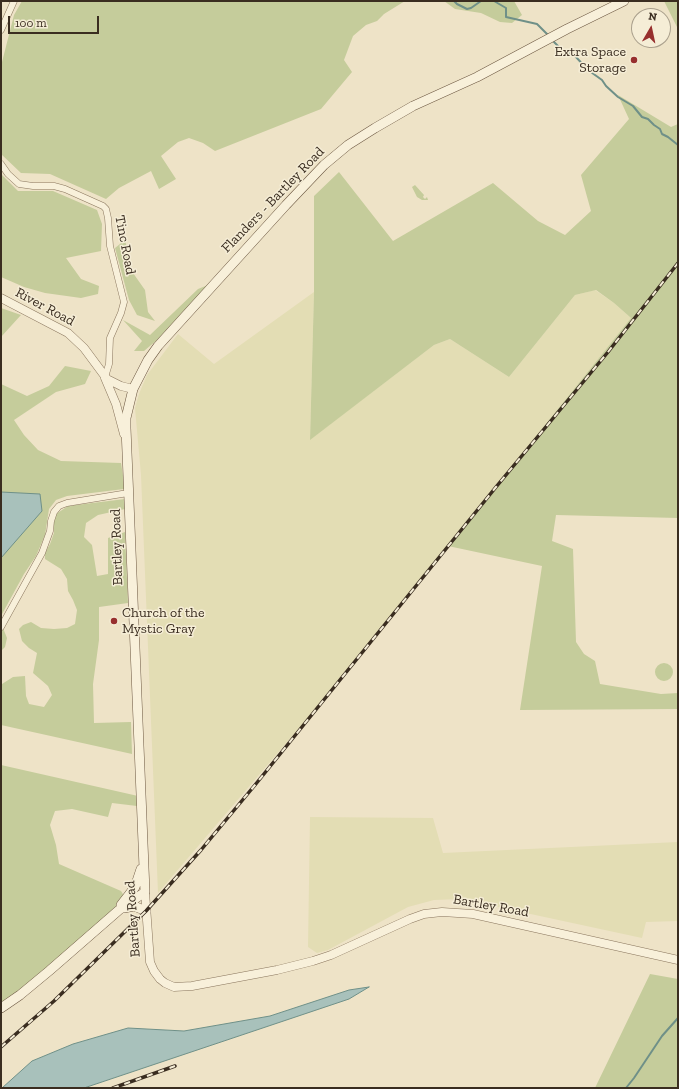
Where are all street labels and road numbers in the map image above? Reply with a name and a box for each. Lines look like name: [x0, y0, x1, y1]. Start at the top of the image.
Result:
street label: Flanders - Bartley Road: [218, 144, 328, 256]
street label: Tinc Road: [111, 214, 139, 276]
street label: River Road: [12, 284, 78, 330]
street label: Bartley Road: [107, 508, 127, 586]
street label: Bartley Road: [122, 880, 144, 958]
street label: Bartley Road: [452, 891, 530, 921]

